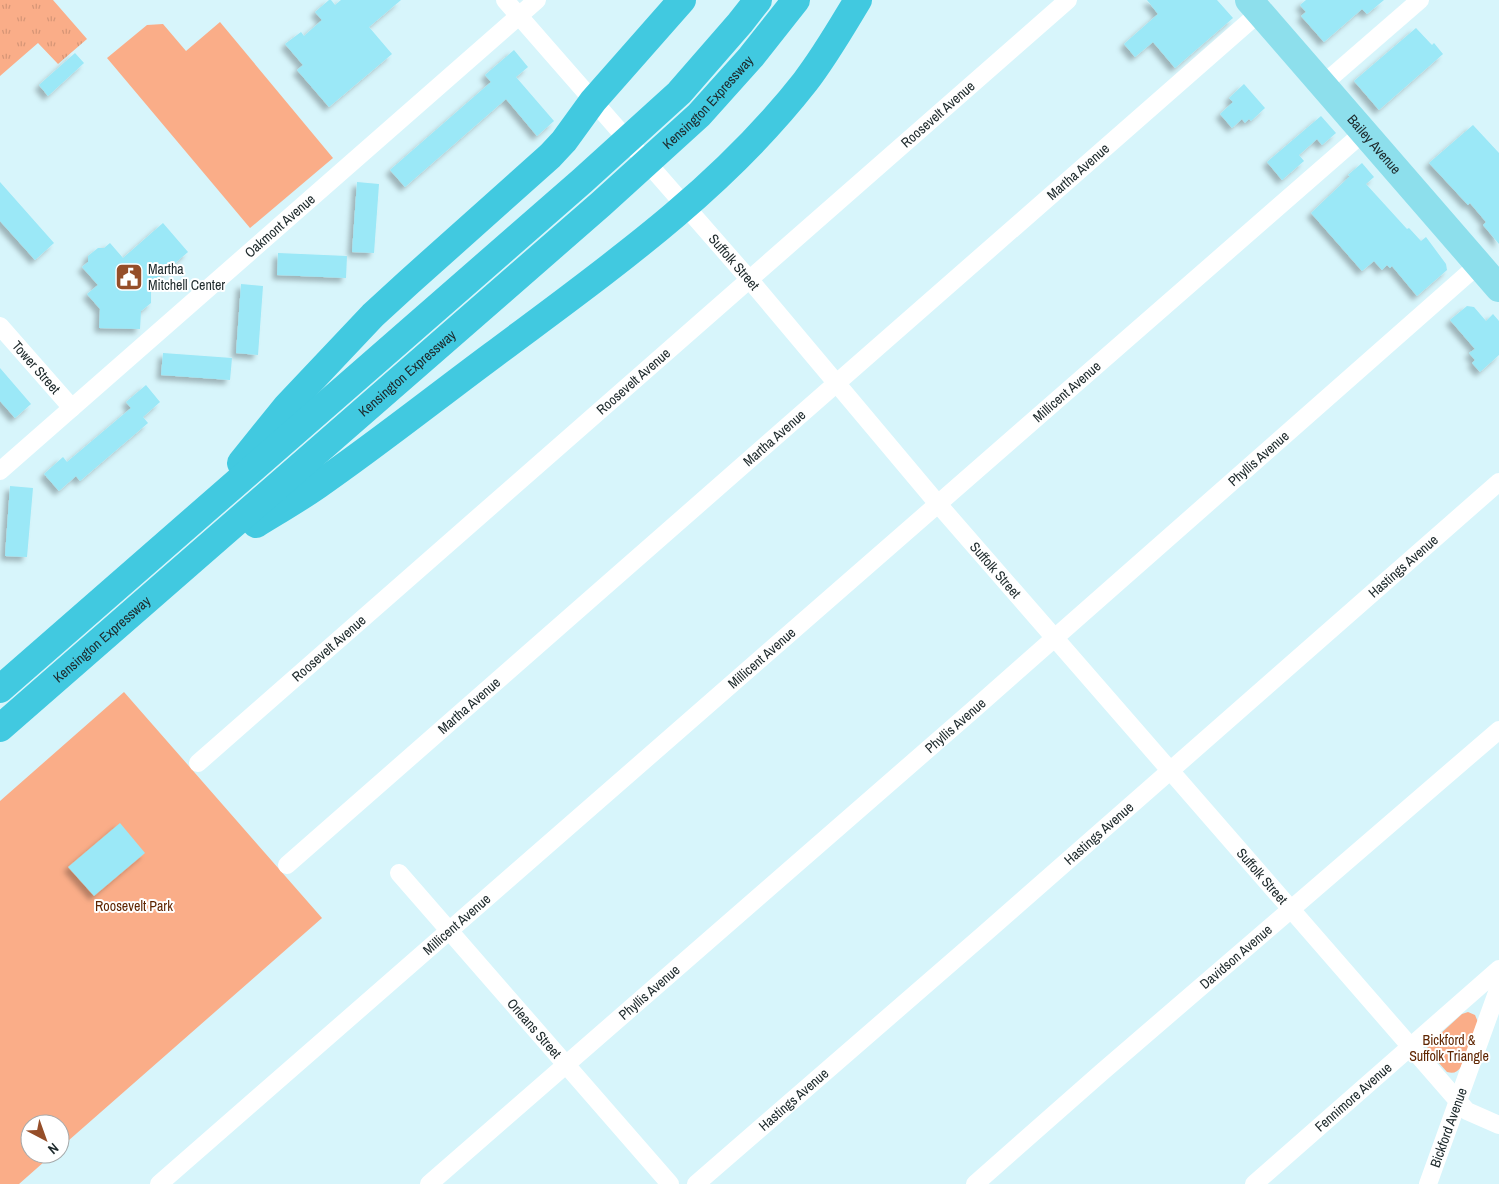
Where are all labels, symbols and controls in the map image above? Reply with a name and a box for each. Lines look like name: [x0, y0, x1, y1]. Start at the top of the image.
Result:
street label: Kensington Expressway: [659, 52, 757, 153]
street label: Roosevelt Avenue: [897, 77, 978, 151]
street label: Bailey Avenue: [1343, 111, 1405, 178]
street label: Martha Avenue: [1043, 139, 1113, 204]
street label: Oakmont Avenue: [241, 190, 319, 261]
street label: Suffolk Street: [705, 230, 763, 294]
place label: Martha Mitchell Center: [148, 260, 225, 294]
public building icon: Martha Mitchell Center: [114, 262, 144, 292]
street label: Kensington Expressway: [355, 326, 460, 420]
street label: Tower Street: [8, 337, 64, 398]
street label: Roosevelt Avenue: [593, 344, 674, 418]
street label: Millicent Avenue: [1029, 357, 1104, 426]
street label: Martha Avenue: [739, 406, 809, 470]
street label: Phyllis Avenue: [1224, 427, 1293, 490]
street label: Hastings Avenue: [1365, 531, 1442, 602]
street label: Suffolk Street: [966, 538, 1025, 602]
street label: Kensington Expressway: [49, 592, 154, 687]
street label: Roosevelt Avenue: [288, 611, 370, 686]
street label: Millicent Avenue: [724, 623, 799, 692]
street label: Martha Avenue: [434, 673, 504, 738]
street label: Phyllis Avenue: [921, 694, 990, 757]
street label: Hastings Avenue: [1060, 798, 1137, 869]
street label: Suffolk Street: [1233, 844, 1292, 908]
street label: Millicent Avenue: [419, 890, 494, 959]
park label: Roosevelt Park: [95, 897, 173, 915]
street label: Davidson Avenue: [1196, 921, 1276, 993]
street label: Phyllis Avenue: [615, 961, 683, 1024]
street label: Orleans Street: [503, 994, 565, 1062]
park label: Bickford & Suffolk Triangle: [1409, 1031, 1489, 1065]
street label: Fennimore Avenue: [1311, 1058, 1395, 1135]
street label: Hastings Avenue: [755, 1064, 832, 1135]
street label: Bickford Avenue: [1426, 1085, 1471, 1170]
north arrow: [20, 1114, 70, 1164]
text: N: [44, 1139, 63, 1158]

